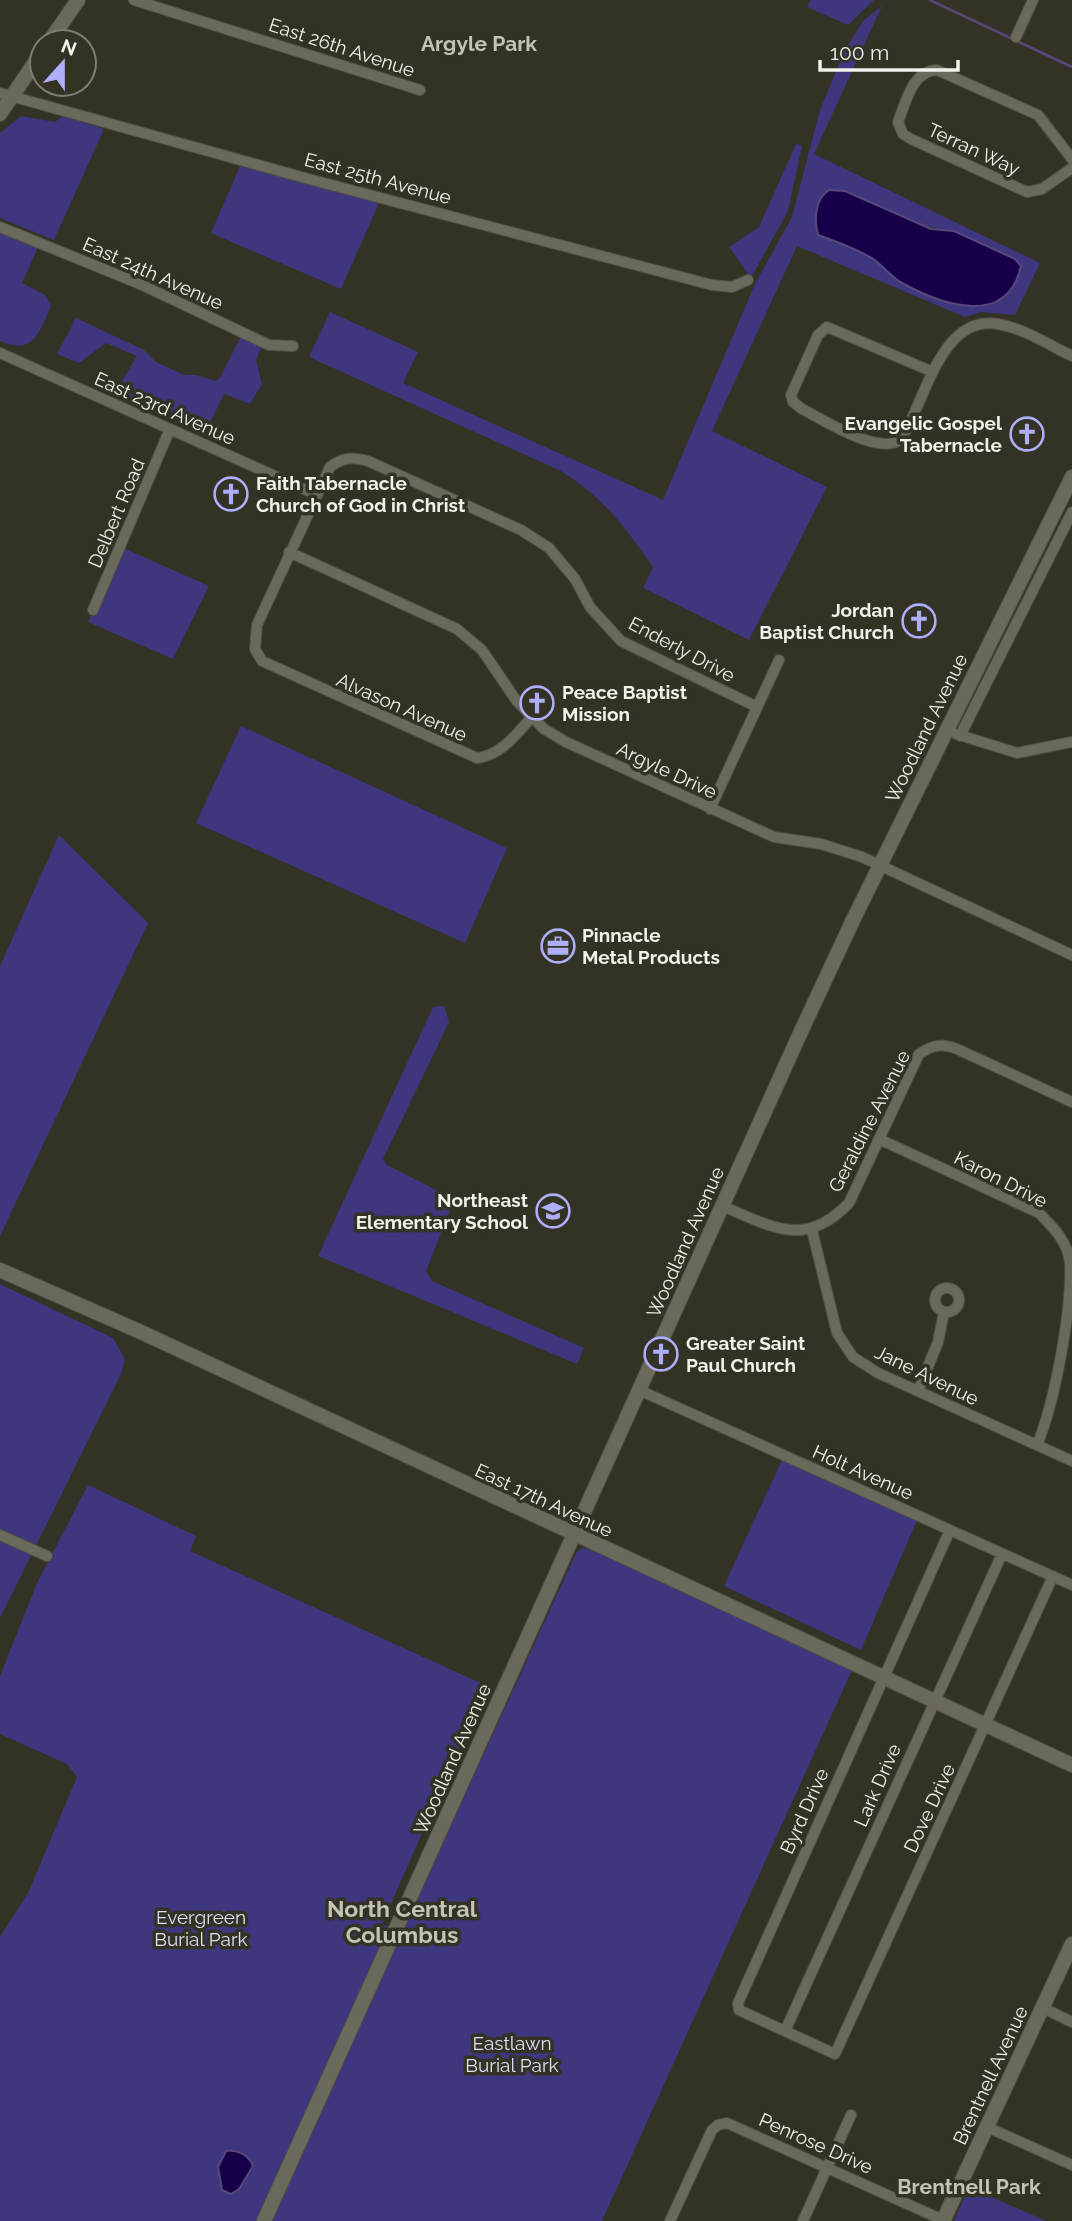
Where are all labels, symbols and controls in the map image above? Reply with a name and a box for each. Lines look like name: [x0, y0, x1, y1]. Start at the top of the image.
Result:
street label: East 26th Avenue: [266, 13, 418, 81]
north arrow: [28, 28, 98, 98]
scale bar: [820, 28, 958, 72]
district label: Argyle Park: [421, 31, 537, 56]
text: N: [58, 34, 80, 60]
text: 100 m: [830, 40, 889, 65]
street label: Terran Way: [925, 118, 1023, 180]
street label: East 25th Avenue: [302, 148, 454, 208]
street label: East 24th Avenue: [80, 232, 226, 314]
street label: East 23rd Avenue: [91, 367, 239, 449]
place label: Evangelic Gospel Tabernacle: [844, 412, 1003, 456]
church icon: Evangelic Gospel Tabernacle: [1008, 415, 1046, 453]
street label: Delbert Road: [83, 455, 149, 571]
place label: Faith Tabernacle Church of God in Christ: [256, 472, 466, 516]
church icon: Faith Tabernacle Church of God in Christ: [212, 475, 250, 513]
place label: Jordan Baptist Church: [759, 599, 894, 643]
church icon: Jordan Baptist Church: [900, 602, 938, 640]
street label: Enderly Drive: [625, 612, 739, 686]
street label: Woodland Avenue: [881, 650, 971, 806]
street label: Alvason Avenue: [333, 668, 471, 746]
place label: Peace Baptist Mission: [562, 681, 688, 725]
church icon: Peace Baptist Mission: [518, 684, 556, 722]
street label: Argyle Drive: [614, 737, 720, 803]
place label: Pinnacle Metal Products: [582, 924, 720, 968]
office icon: Pinnacle Metal Products: [539, 927, 577, 965]
street label: Geraldine Avenue: [824, 1046, 914, 1196]
street label: Karon Drive: [951, 1146, 1051, 1212]
street label: Woodland Avenue: [642, 1163, 728, 1321]
place label: Northeast Elementary School: [356, 1189, 529, 1233]
school or university icon: Northeast Elementary School: [534, 1192, 572, 1230]
place label: Greater Saint Paul Church: [686, 1332, 806, 1376]
church icon: Greater Saint Paul Church: [642, 1335, 680, 1373]
street label: Jane Avenue: [872, 1340, 982, 1410]
street label: Holt Avenue: [809, 1440, 917, 1504]
street label: East 17th Avenue: [472, 1459, 616, 1541]
street label: Woodland Avenue: [409, 1680, 495, 1838]
street label: Lark Drive: [849, 1740, 905, 1830]
street label: Dove Drive: [899, 1760, 959, 1856]
street label: Byrd Drive: [775, 1765, 833, 1857]
district label: North Central Columbus: [327, 1895, 478, 1948]
park label: Evergreen Burial Park: [154, 1906, 248, 1950]
street label: Brentnell Avenue: [948, 2002, 1032, 2148]
park label: Eastlawn Burial Park: [465, 2032, 559, 2076]
street label: Penrose Drive: [756, 2108, 876, 2178]
district label: Brentnell Park: [897, 2174, 1041, 2199]

